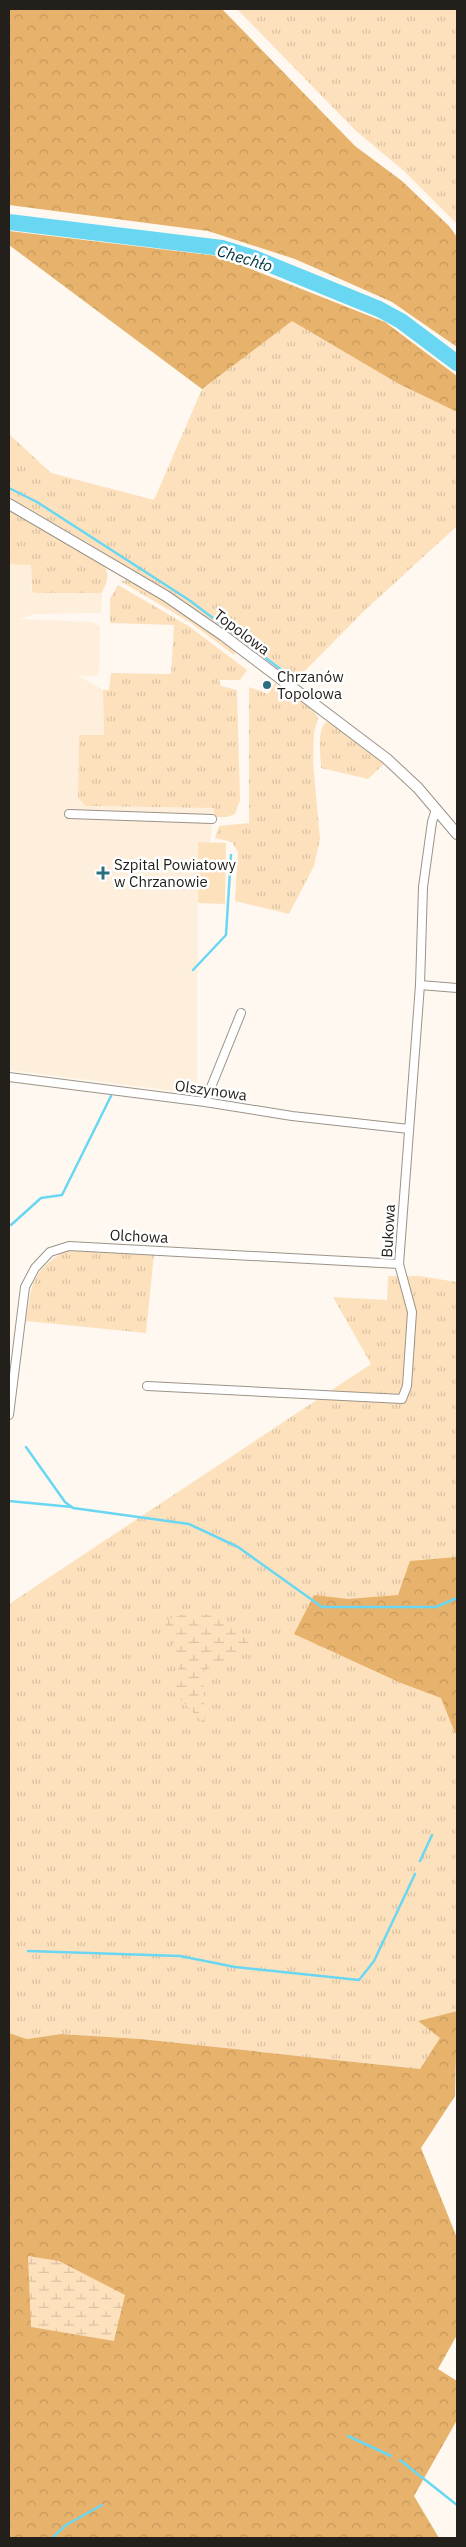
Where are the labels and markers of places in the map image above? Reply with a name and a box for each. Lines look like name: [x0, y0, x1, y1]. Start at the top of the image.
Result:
place label: Chrzanów Topolowa: [277, 667, 344, 703]
marker: Chrzanów Topolowa: [261, 679, 273, 691]
place label: Szpital Powiatowy w Chrzanowie: [114, 855, 236, 891]
marker: Szpital Powiatowy w Chrzanowie: [96, 866, 110, 880]

